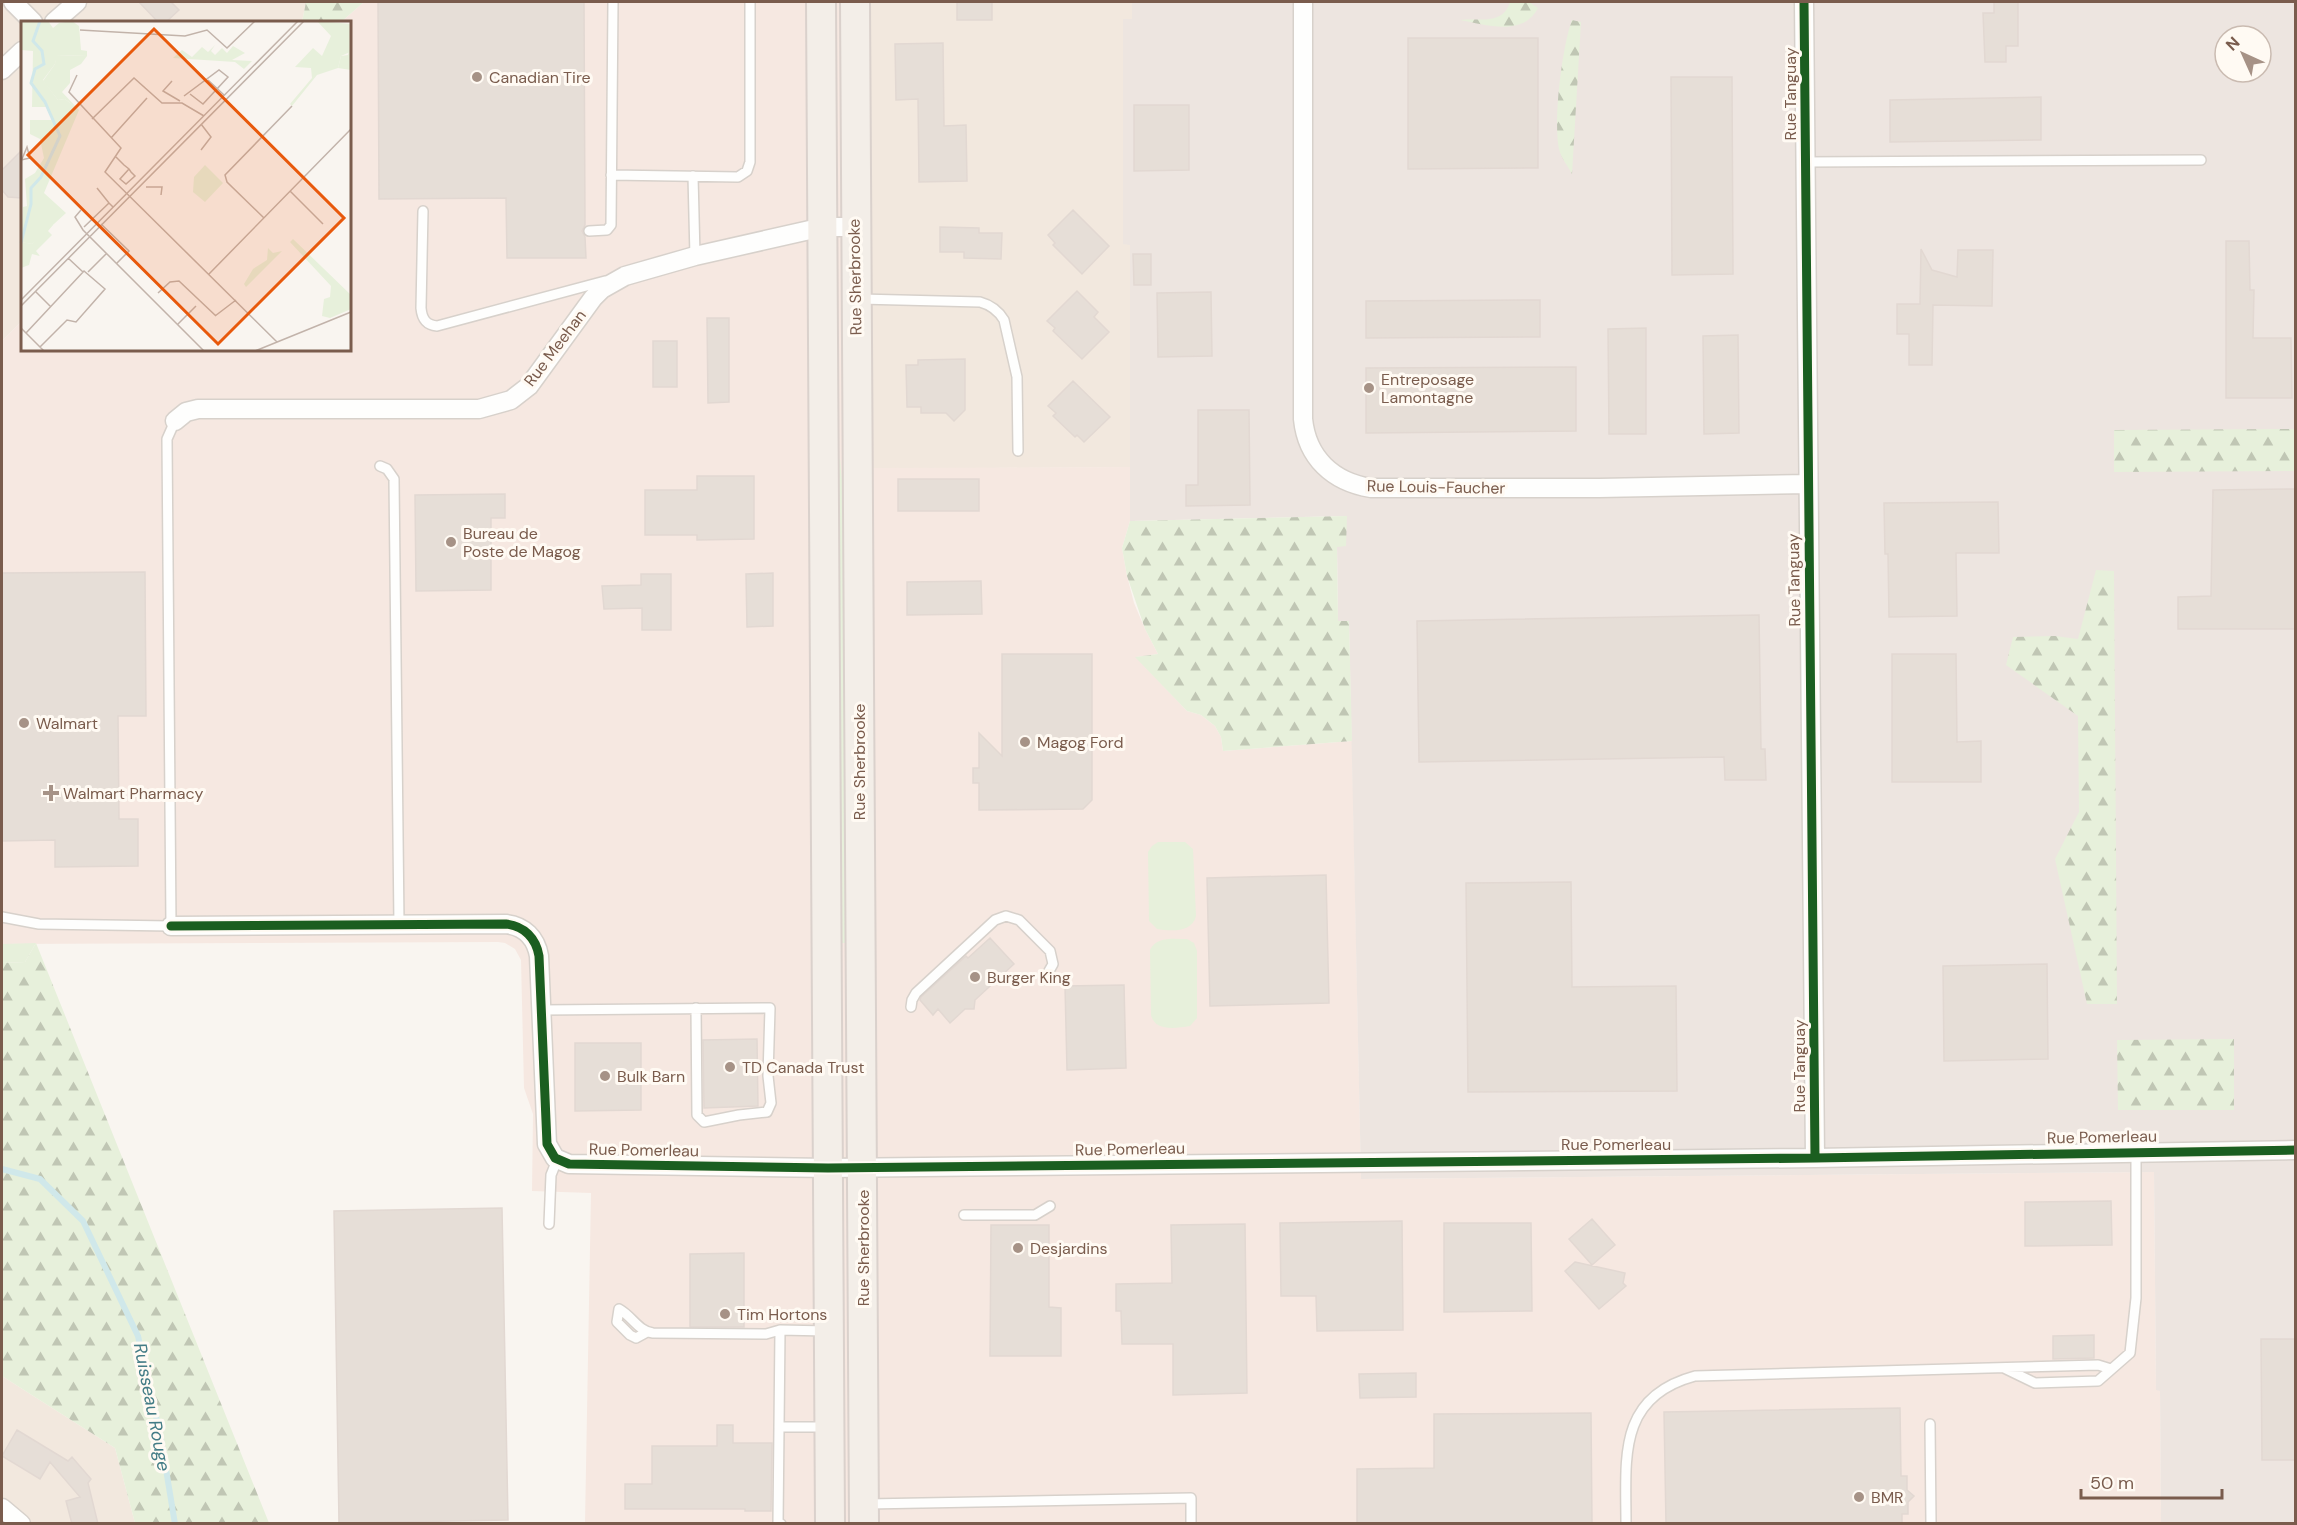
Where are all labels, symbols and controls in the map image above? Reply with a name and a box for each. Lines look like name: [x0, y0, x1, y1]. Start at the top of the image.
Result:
inset map: [21, 21, 351, 351]
north arrow: [2213, 24, 2273, 84]
text: N: [2221, 32, 2244, 55]
street label: Rue Tanguay: [1780, 47, 1801, 141]
place label: Canadian Tire: [489, 67, 591, 88]
marker: Canadian Tire: [470, 70, 484, 84]
street label: Rue Sherbrooke: [843, 218, 867, 336]
street label: Rue Meehan: [519, 305, 591, 391]
place label: Entreposage Lamontagne: [1381, 369, 1474, 408]
marker: Entreposage Lamontagne: [1362, 381, 1376, 395]
street label: Rue Louis-Faucher: [1367, 475, 1506, 499]
place label: Bureau de Poste de Magog: [463, 523, 581, 562]
street label: Rue Tanguay: [1783, 533, 1805, 627]
marker: Bureau de Poste de Magog: [444, 535, 458, 549]
street label: Rue Sherbrooke: [849, 704, 870, 820]
place label: Walmart: [36, 713, 98, 734]
marker: Walmart: [17, 716, 31, 730]
place label: Magog Ford: [1037, 732, 1123, 753]
marker: Magog Ford: [1018, 735, 1032, 749]
place label: Walmart Pharmacy: [63, 783, 204, 804]
marker: Walmart Pharmacy: [44, 786, 58, 800]
place label: Burger King: [987, 967, 1071, 988]
marker: Burger King: [968, 970, 982, 984]
street label: Rue Tanguay: [1789, 1019, 1810, 1113]
place label: TD Canada Trust: [742, 1057, 864, 1078]
marker: TD Canada Trust: [723, 1060, 737, 1074]
place label: Bulk Barn: [617, 1066, 685, 1087]
marker: Bulk Barn: [598, 1069, 612, 1083]
street label: Rue Pomerleau: [2047, 1126, 2157, 1148]
street label: Rue Pomerleau: [1561, 1134, 1671, 1155]
street label: Rue Pomerleau: [1075, 1138, 1185, 1160]
street label: Rue Pomerleau: [589, 1139, 699, 1161]
street label: Rue Sherbrooke: [853, 1190, 874, 1306]
place label: Desjardins: [1030, 1238, 1107, 1259]
marker: Desjardins: [1011, 1241, 1025, 1255]
place label: Tim Hortons: [737, 1304, 827, 1325]
marker: Tim Hortons: [718, 1307, 732, 1321]
water label: Ruisseau Rouge: [128, 1341, 176, 1473]
scale bar: [2081, 1462, 2222, 1500]
text: 50 m: [2090, 1471, 2134, 1495]
place label: BMR: [1871, 1487, 1904, 1508]
marker: BMR: [1852, 1490, 1866, 1504]

